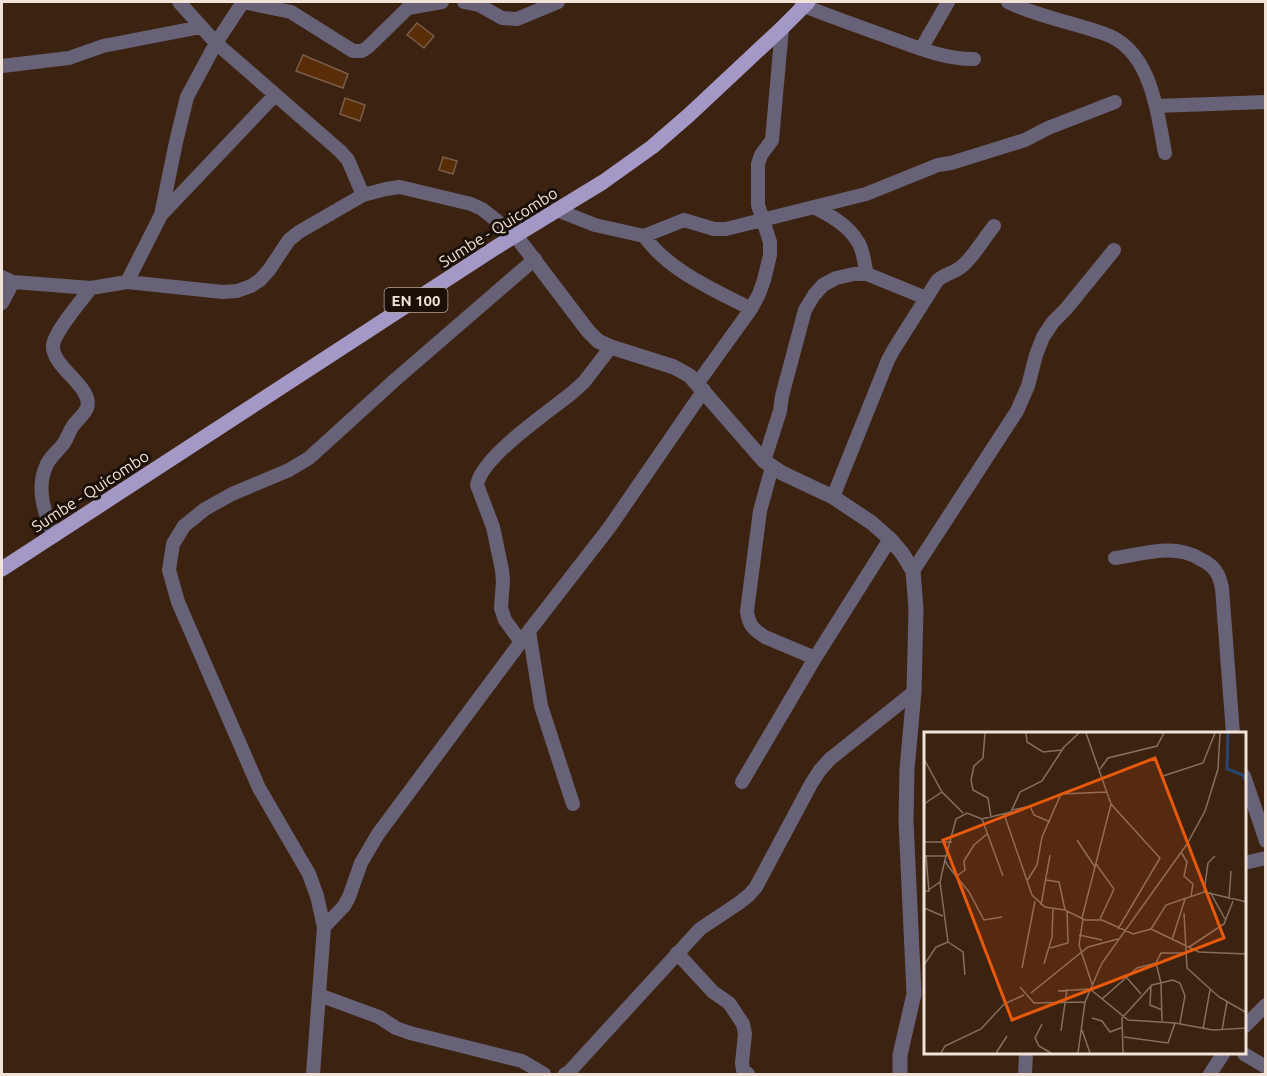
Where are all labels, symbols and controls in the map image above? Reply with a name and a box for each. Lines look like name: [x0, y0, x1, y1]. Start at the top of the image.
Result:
street label: Sumbe - Quicombo: [435, 183, 561, 271]
road number: EN 100: [384, 288, 448, 312]
street label: Sumbe - Quicombo: [28, 446, 152, 536]
inset map: [924, 732, 1246, 1055]

